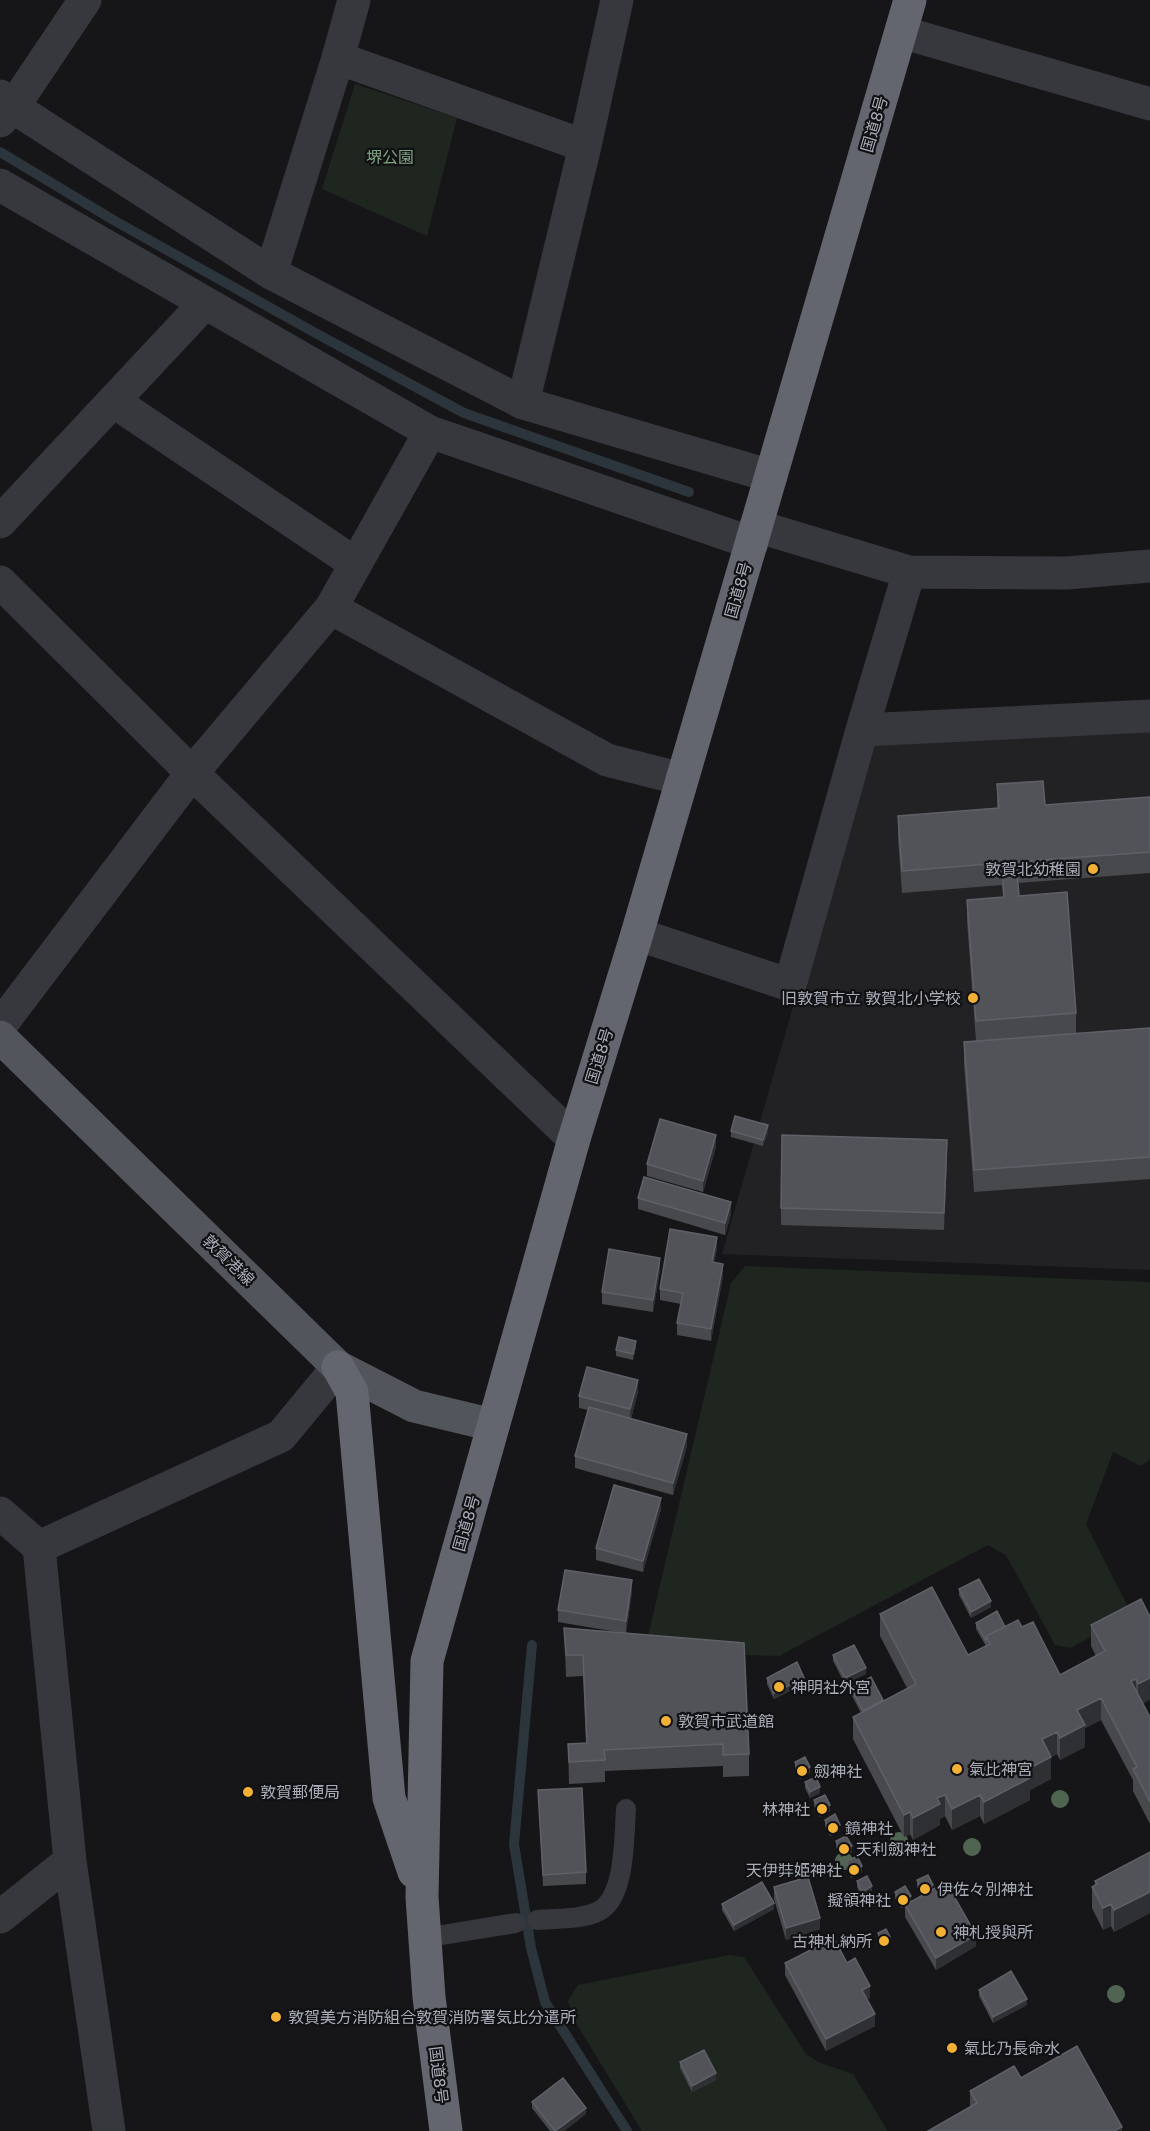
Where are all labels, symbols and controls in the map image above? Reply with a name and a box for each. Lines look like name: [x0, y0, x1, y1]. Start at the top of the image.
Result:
street label: 国道8号: [856, 93, 892, 155]
park label: 堺公園: [366, 147, 414, 167]
street label: 国道8号: [720, 559, 756, 621]
place label: 敦賀北幼稚園: [985, 859, 1081, 879]
marker: 敦賀北幼稚園: [1086, 862, 1100, 876]
place label: 旧敦賀市立 敦賀北小学校: [781, 988, 961, 1008]
marker: 旧敦賀市立 敦賀北小学校: [966, 991, 980, 1005]
street label: 国道8号: [581, 1025, 617, 1087]
street label: 敦賀港線: [199, 1231, 259, 1289]
street label: 国道8号: [448, 1492, 484, 1554]
place label: 神明社外宮: [791, 1677, 871, 1697]
marker: 神明社外宮: [772, 1680, 786, 1694]
place label: 敦賀市武道館: [678, 1711, 774, 1731]
marker: 敦賀市武道館: [659, 1714, 673, 1728]
place label: 氣比神宮: [969, 1759, 1033, 1779]
place label: 劔神社: [814, 1761, 862, 1781]
marker: 氣比神宮: [950, 1762, 964, 1776]
marker: 劔神社: [795, 1764, 809, 1778]
place label: 敦賀郵便局: [260, 1782, 340, 1802]
marker: 敦賀郵便局: [241, 1785, 255, 1799]
place label: 林神社: [762, 1799, 810, 1819]
marker: 林神社: [815, 1802, 829, 1816]
place label: 鏡神社: [845, 1818, 893, 1838]
marker: 鏡神社: [826, 1821, 840, 1835]
place label: 天利劔神社: [856, 1839, 936, 1859]
marker: 天利劔神社: [837, 1842, 851, 1856]
place label: 天伊弉姫神社: [746, 1860, 842, 1880]
marker: 天伊弉姫神社: [847, 1863, 861, 1877]
place label: 伊佐々別神社: [937, 1879, 1033, 1899]
marker: 伊佐々別神社: [918, 1882, 932, 1896]
place label: 擬領神社: [827, 1890, 891, 1910]
marker: 擬領神社: [896, 1893, 910, 1907]
place label: 神札授與所: [953, 1922, 1033, 1942]
marker: 神札授與所: [934, 1925, 948, 1939]
place label: 古神札納所: [792, 1931, 872, 1951]
marker: 古神札納所: [877, 1934, 891, 1948]
place label: 敦賀美方消防組合敦賀消防署気比分遣所: [288, 2007, 576, 2027]
marker: 敦賀美方消防組合敦賀消防署気比分遣所: [269, 2010, 283, 2024]
place label: 氣比乃長命水: [964, 2038, 1060, 2058]
marker: 氣比乃長命水: [945, 2041, 959, 2055]
street label: 国道8号: [426, 2045, 452, 2105]

